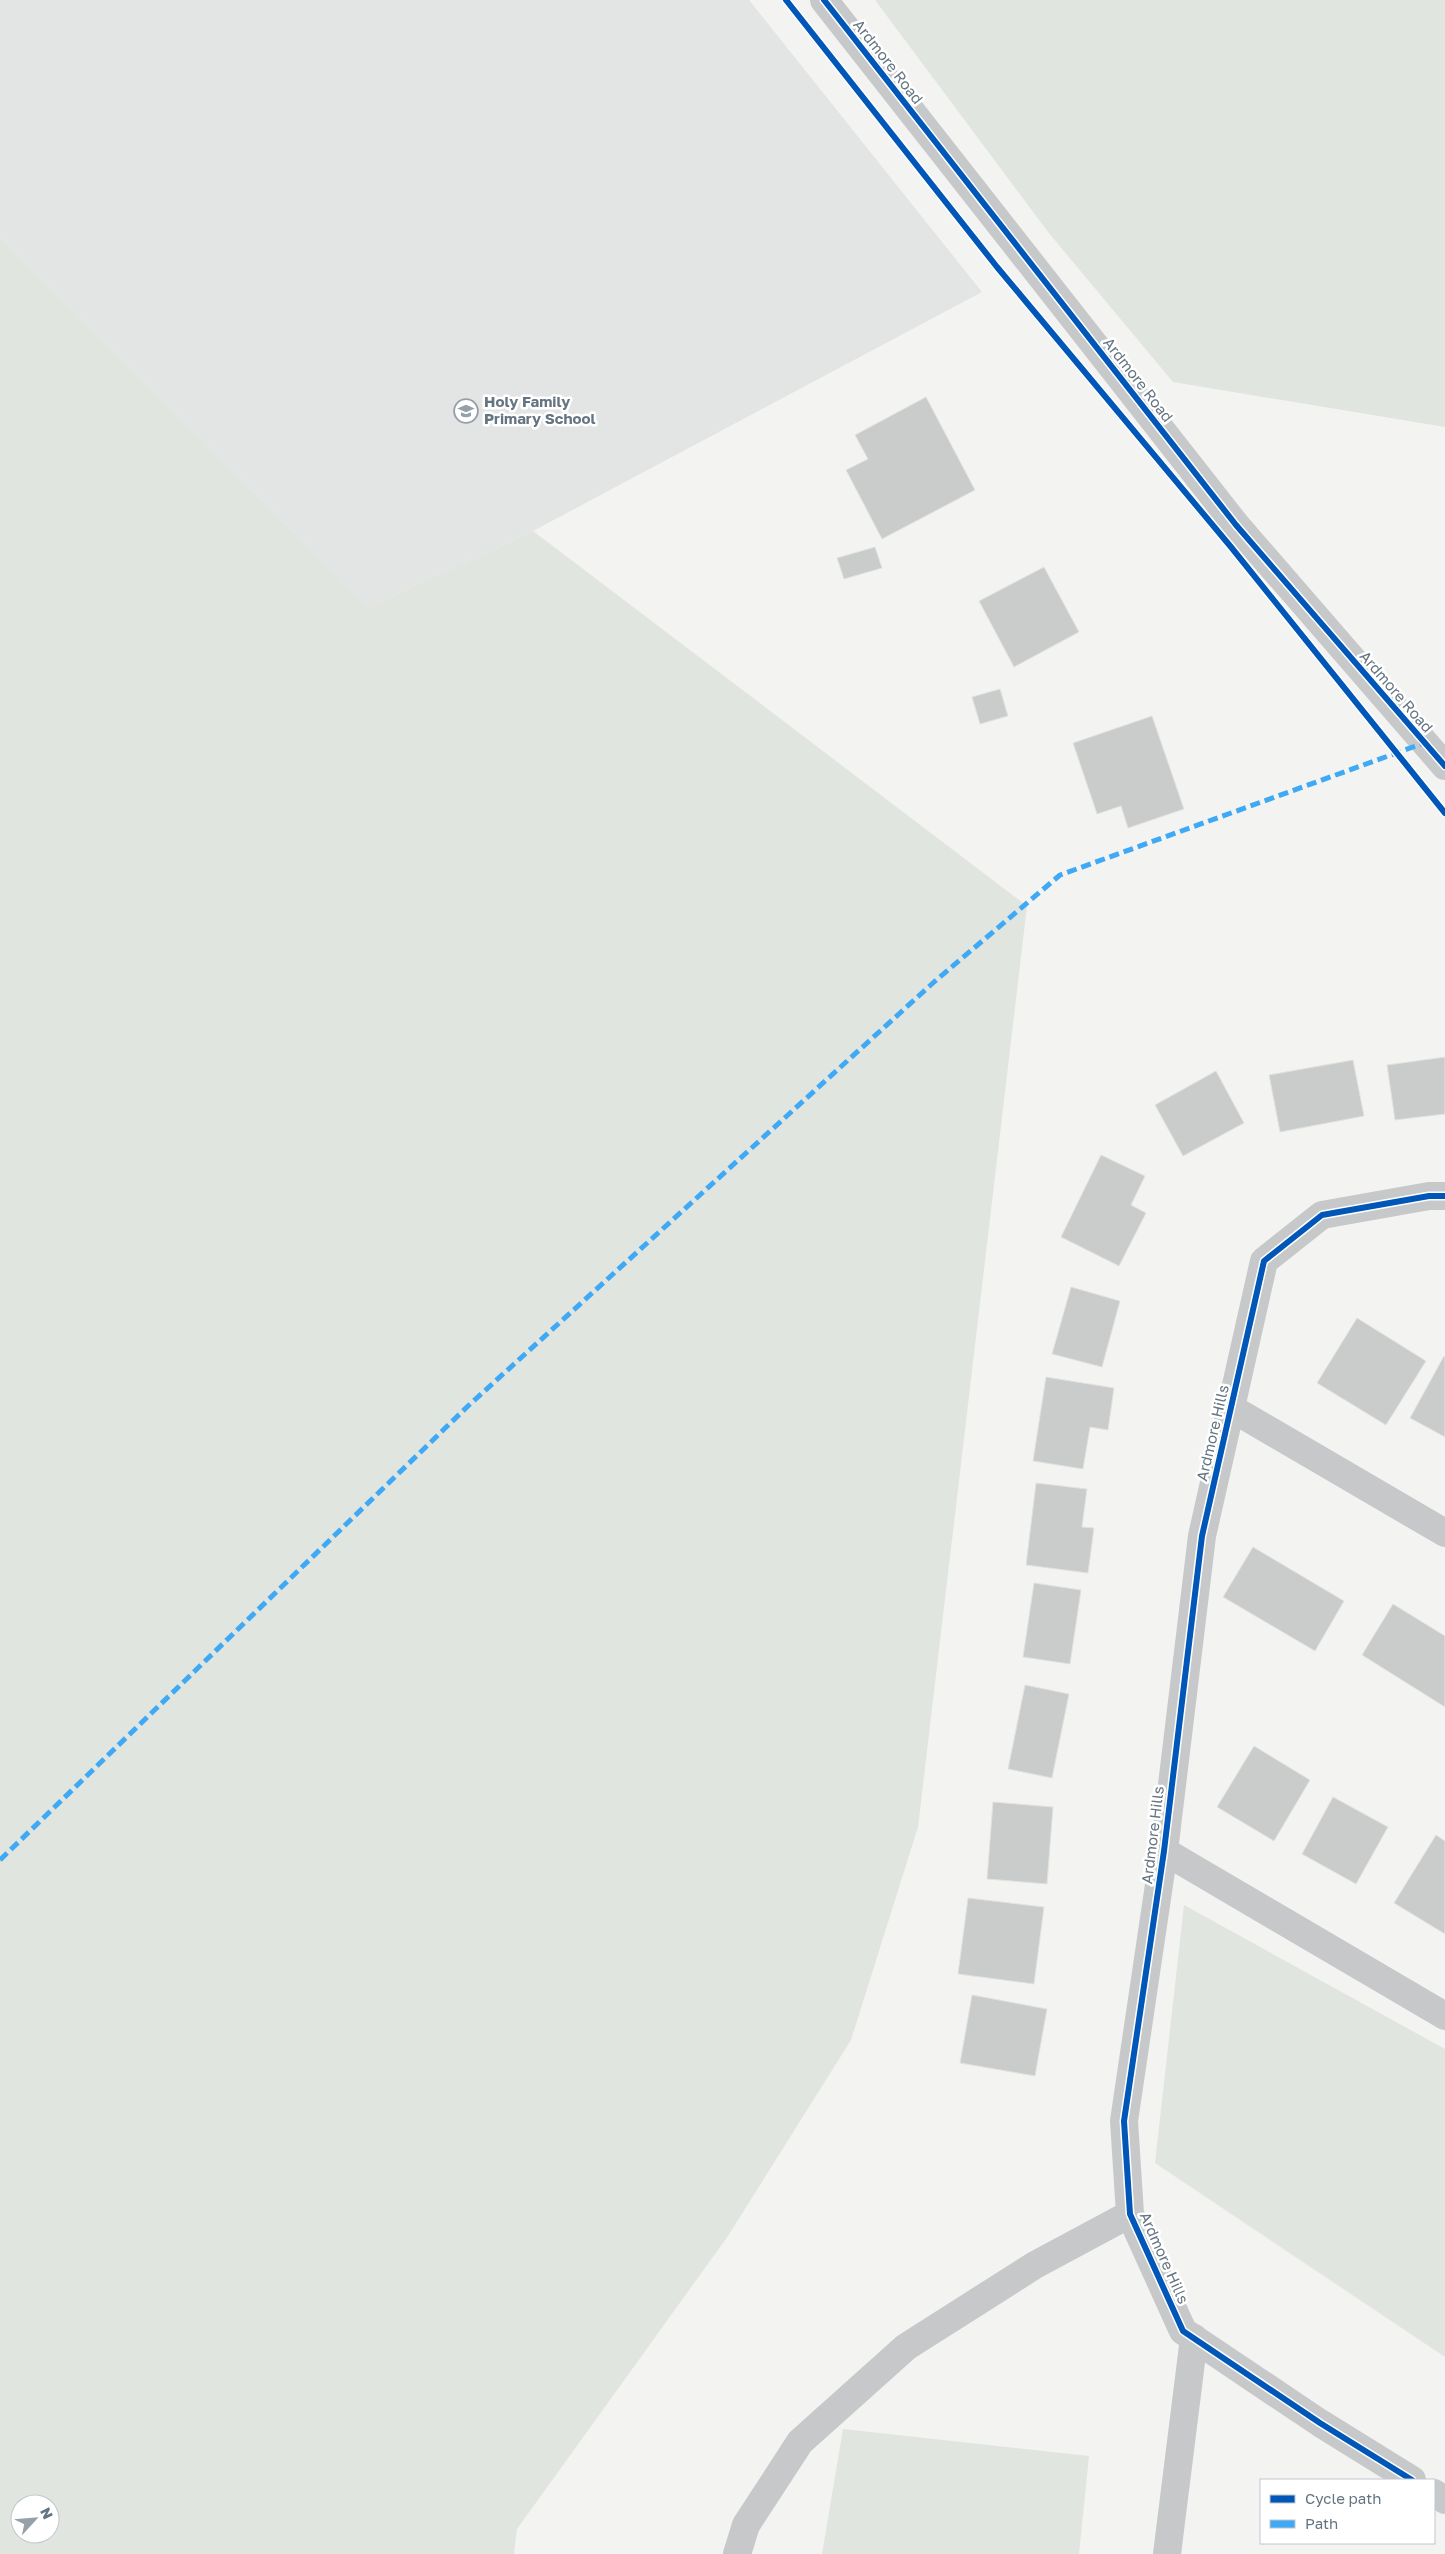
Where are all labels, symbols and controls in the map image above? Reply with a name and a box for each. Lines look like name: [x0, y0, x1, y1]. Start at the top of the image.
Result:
street label: Ardmore Road: [850, 16, 927, 107]
street label: Ardmore Road: [1100, 334, 1177, 425]
place label: Holy Family Primary School: [484, 392, 596, 427]
school or university icon: Holy Family Primary School: [453, 398, 479, 424]
street label: Ardmore Road: [1356, 647, 1437, 736]
street label: Ardmore Hills: [1192, 1383, 1232, 1483]
street label: Ardmore Hills: [1137, 1785, 1167, 1885]
street label: Ardmore Hills: [1137, 2209, 1193, 2306]
legend: [1260, 2479, 1435, 2544]
text: Cycle path: [1305, 2489, 1381, 2507]
north arrow: [10, 2494, 60, 2544]
text: N: [37, 2505, 57, 2522]
text: Path: [1305, 2514, 1338, 2532]

